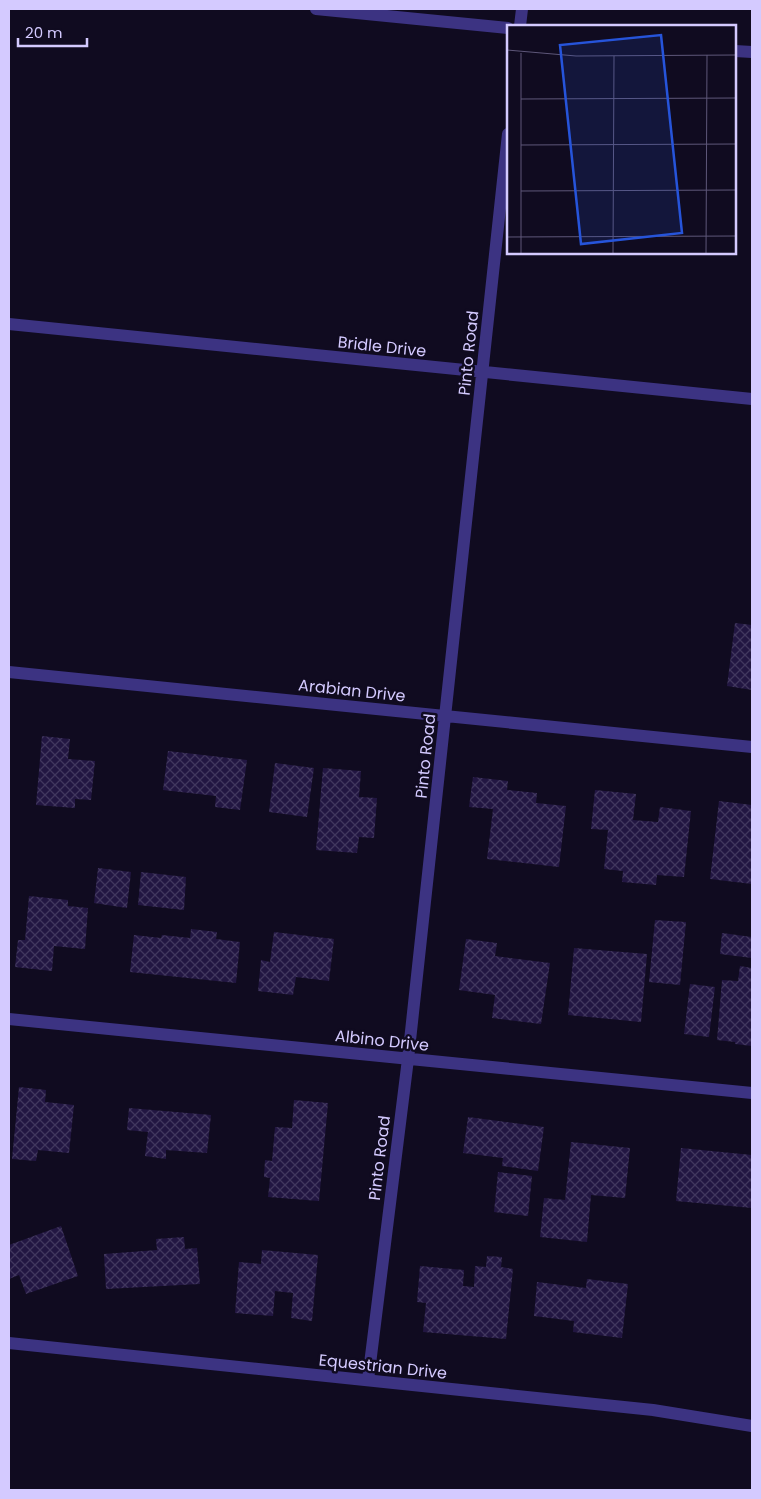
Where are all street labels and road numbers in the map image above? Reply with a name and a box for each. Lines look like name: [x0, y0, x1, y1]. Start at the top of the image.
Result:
street label: Pinto Road: [453, 309, 484, 397]
street label: Bridle Drive: [337, 330, 427, 363]
street label: Arabian Drive: [297, 673, 407, 708]
street label: Pinto Road: [410, 712, 441, 800]
street label: Albino Drive: [334, 1024, 430, 1057]
street label: Pinto Road: [363, 1114, 396, 1202]
street label: Equestrian Drive: [318, 1348, 448, 1385]

